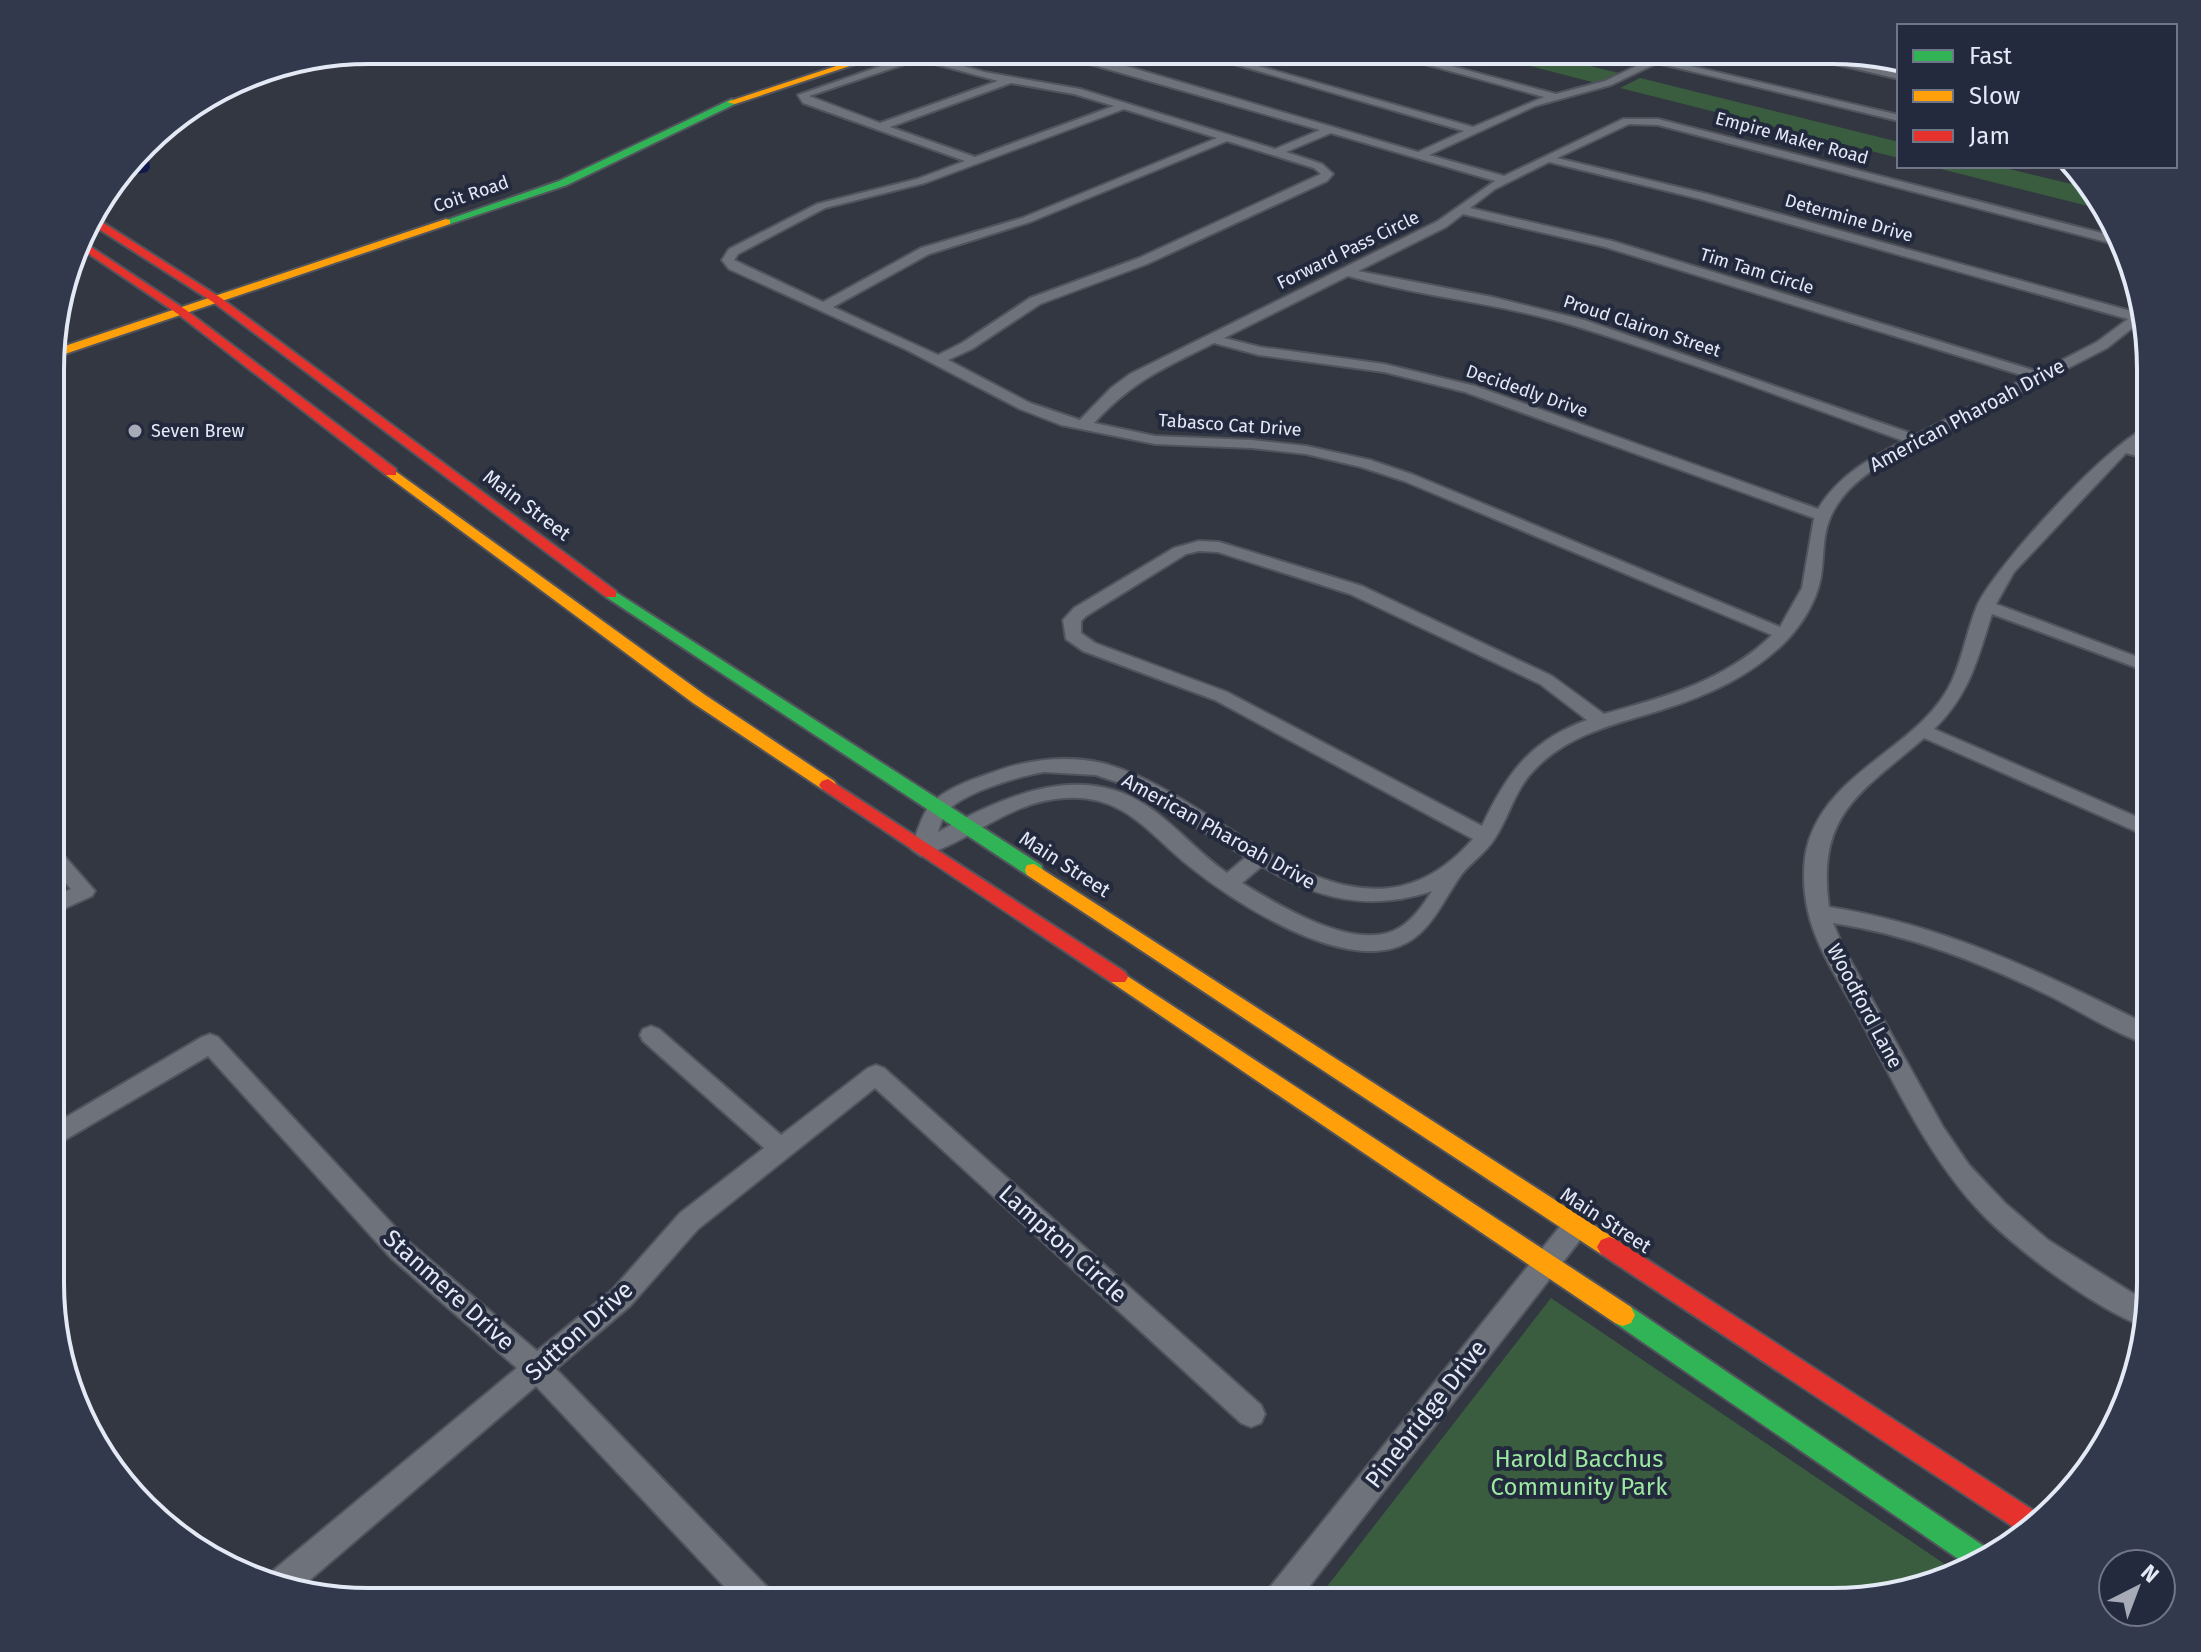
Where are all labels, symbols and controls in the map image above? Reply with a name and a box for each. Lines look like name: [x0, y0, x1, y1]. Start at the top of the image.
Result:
legend: [1897, 24, 2177, 168]
text: Fast: [1969, 42, 2012, 70]
text: Slow: [1969, 82, 2020, 110]
street label: Empire Maker Road: [1713, 107, 1871, 169]
text: Jam: [1969, 122, 2010, 150]
street label: Coit Road: [430, 171, 512, 217]
street label: Determine Drive: [1782, 189, 1916, 247]
street label: Forward Pass Circle: [1273, 206, 1423, 294]
street label: Tim Tam Circle: [1697, 243, 1817, 299]
street label: Proud Clairon Street: [1561, 290, 1724, 362]
street label: American Pharoah Drive: [1865, 353, 2069, 477]
street label: Decidedly Drive: [1463, 360, 1591, 422]
street label: Tabasco Cat Drive: [1158, 409, 1302, 441]
place label: Seven Brew: [151, 420, 245, 442]
marker: Seven Brew: [126, 422, 144, 440]
street label: Main Street: [478, 464, 576, 546]
street label: American Pharoah Drive: [1118, 768, 1320, 894]
street label: Main Street: [1015, 826, 1116, 903]
street label: Woodford Lane: [1822, 940, 1908, 1072]
street label: Lampton Circle: [993, 1179, 1133, 1309]
street label: Main Street: [1556, 1182, 1657, 1259]
street label: Stanmere Drive: [378, 1224, 520, 1356]
street label: Sutton Drive: [520, 1276, 638, 1386]
street label: Pinebridge Drive: [1359, 1334, 1493, 1494]
park label: Harold Bacchus Community Park: [1491, 1445, 1668, 1501]
north arrow: [2097, 1548, 2177, 1628]
text: N: [2136, 1559, 2165, 1588]

